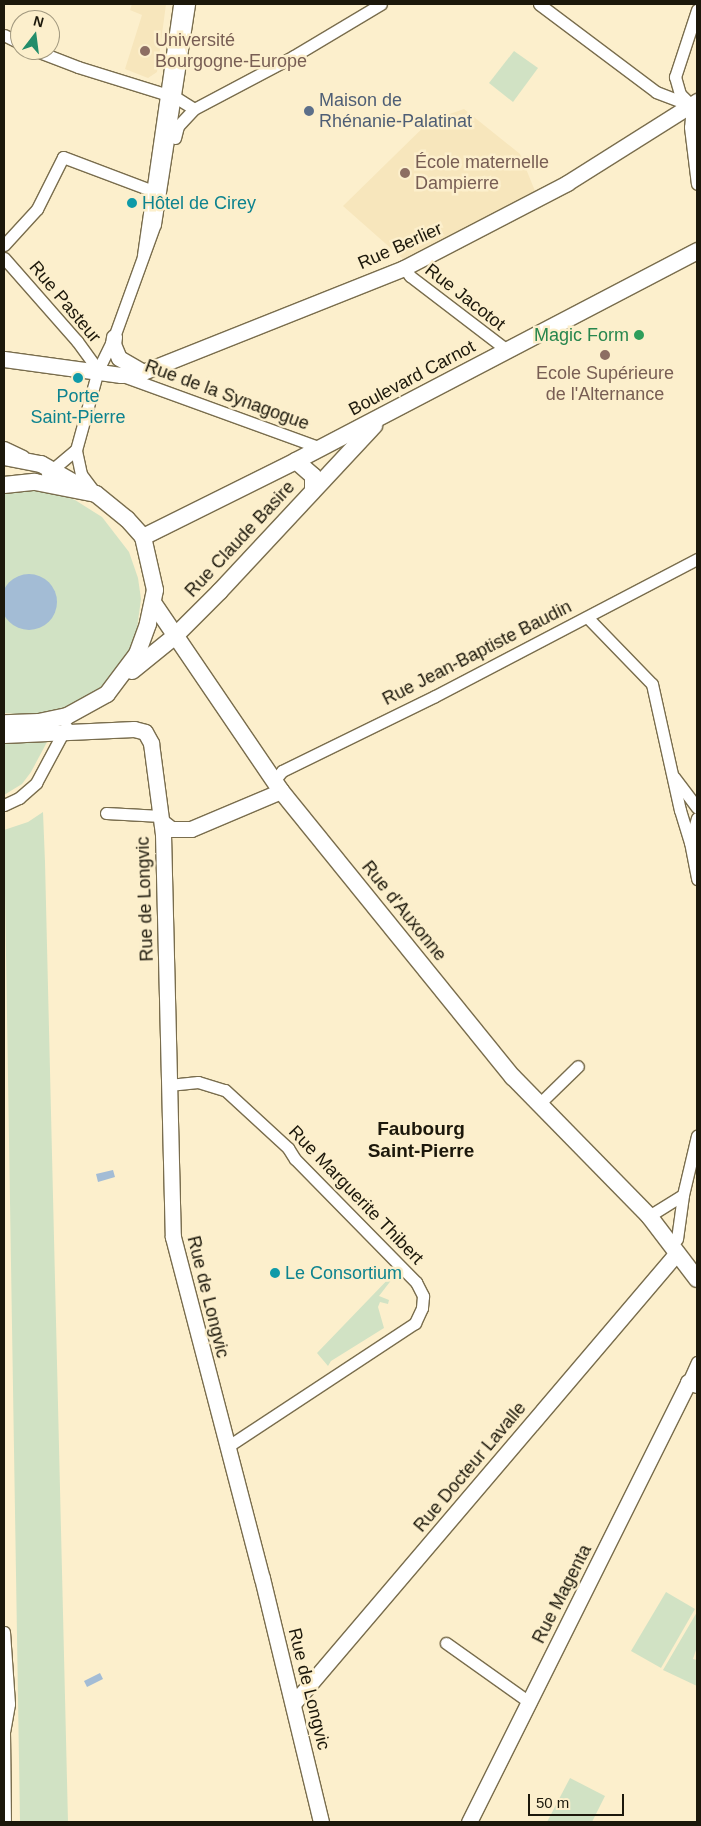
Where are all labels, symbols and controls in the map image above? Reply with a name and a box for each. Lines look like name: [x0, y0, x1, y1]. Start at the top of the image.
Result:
north arrow: [10, 10, 60, 60]
text: N: [32, 12, 46, 31]
place label: Université Bourgogne-Europe: [155, 30, 307, 72]
marker: Université Bourgogne-Europe: [139, 45, 151, 57]
place label: Maison de Rhénanie-Palatinat: [319, 90, 472, 132]
marker: Maison de Rhénanie-Palatinat: [303, 105, 315, 117]
place label: École maternelle Dampierre: [415, 152, 549, 194]
marker: École maternelle Dampierre: [399, 167, 411, 179]
place label: Hôtel de Cirey: [142, 192, 256, 214]
marker: Hôtel de Cirey: [126, 197, 138, 209]
street label: Rue Berlier: [354, 218, 446, 274]
street label: Rue Pasteur: [25, 257, 105, 347]
street label: Rue Jacotot: [421, 259, 509, 335]
place label: Magic Form: [534, 324, 629, 346]
marker: Magic Form: [633, 329, 645, 341]
street label: Boulevard Carnot: [345, 336, 479, 420]
marker: Ecole Supérieure de l'Alternance: [599, 349, 611, 361]
street label: Rue de la Synagogue: [142, 355, 312, 435]
place label: Ecole Supérieure de l'Alternance: [536, 363, 674, 406]
marker: Porte Saint-Pierre: [72, 372, 84, 384]
place label: Porte Saint-Pierre: [30, 386, 126, 428]
street label: Rue Claude Basire: [181, 476, 299, 602]
street label: Rue Jean-Baptiste Baudin: [379, 596, 575, 710]
street label: Rue de Longvic: [132, 836, 158, 962]
street label: Rue d'Auxonne: [357, 857, 451, 965]
district label: Faubourg Saint-Pierre: [368, 1118, 474, 1162]
street label: Rue Marguerite Thibert: [284, 1121, 428, 1269]
street label: Rue de Longvic: [182, 1234, 234, 1360]
place label: Le Consortium: [285, 1262, 402, 1284]
marker: Le Consortium: [269, 1267, 281, 1279]
street label: Rue Docteur Lavalle: [409, 1398, 531, 1536]
street label: Rue Magenta: [528, 1541, 596, 1647]
street label: Rue de Longvic: [283, 1626, 335, 1752]
scale bar: [531, 1784, 627, 1816]
text: 50 m: [536, 1794, 569, 1811]

